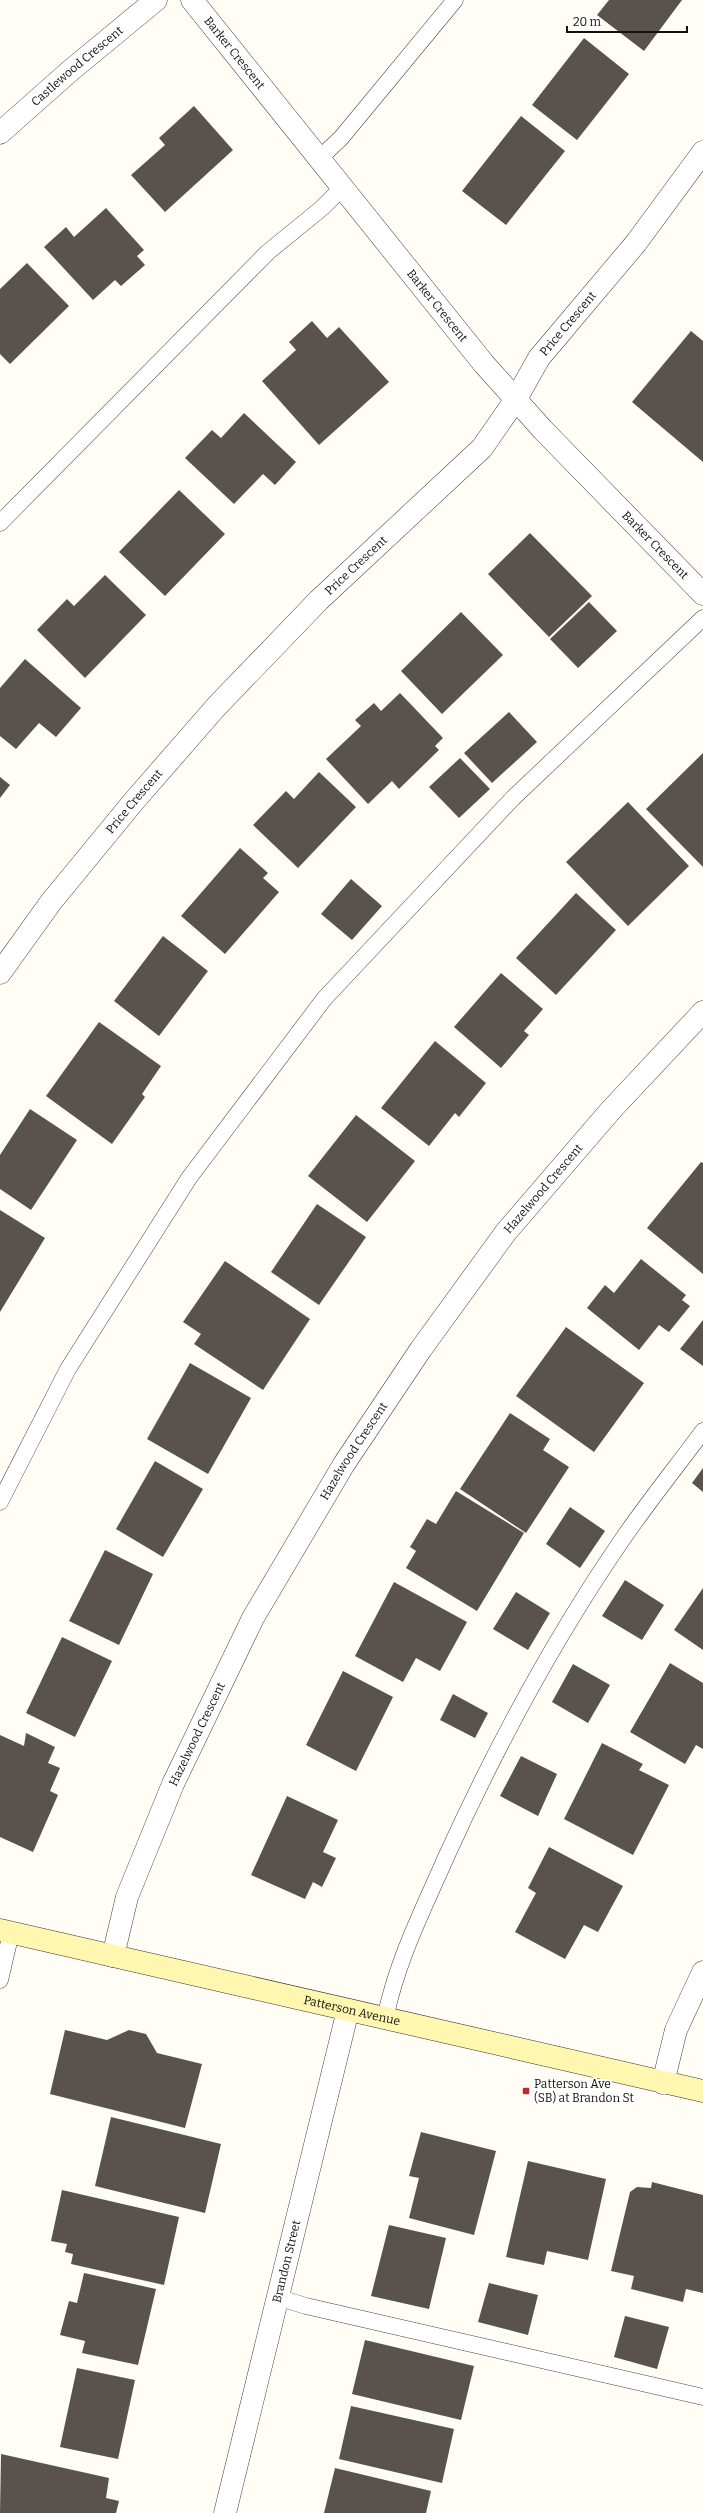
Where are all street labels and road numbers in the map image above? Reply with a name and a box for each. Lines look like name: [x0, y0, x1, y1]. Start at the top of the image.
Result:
street label: Barker Crescent: [201, 14, 268, 93]
street label: Castlewood Crescent: [28, 23, 126, 109]
street label: Barker Crescent: [404, 267, 471, 345]
street label: Price Crescent: [537, 288, 600, 359]
street label: Barker Crescent: [619, 508, 692, 582]
street label: Price Crescent: [322, 533, 390, 598]
street label: Price Crescent: [103, 766, 166, 836]
street label: Hazelwood Crescent: [501, 1141, 586, 1236]
street label: Hazelwood Crescent: [317, 1399, 391, 1502]
street label: Hazelwood Crescent: [166, 1679, 228, 1788]
street label: Patterson Avenue: [302, 1993, 402, 2028]
street label: Brandon Street: [270, 2218, 304, 2304]

